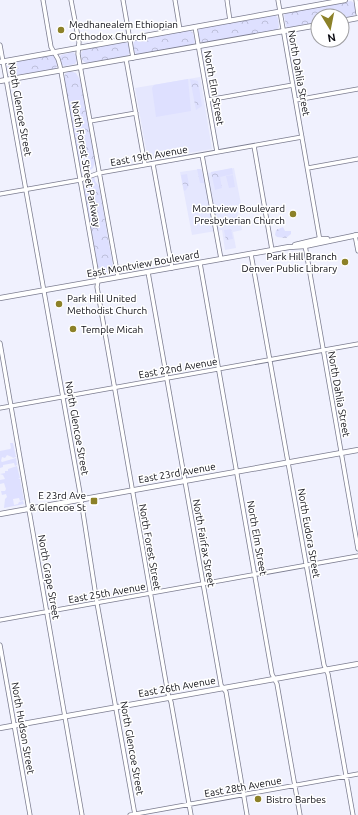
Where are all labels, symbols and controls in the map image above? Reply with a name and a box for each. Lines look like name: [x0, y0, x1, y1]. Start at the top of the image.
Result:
north arrow: [310, 8, 350, 48]
place label: Medhanealem Ethiopian Orthodox Church: [69, 19, 178, 42]
marker: Medhanealem Ethiopian Orthodox Church: [56, 25, 66, 35]
street label: North Dahlia Street: [286, 29, 312, 117]
text: N: [327, 31, 337, 44]
street label: North Elm Street: [202, 50, 226, 126]
street label: North Glencoe Street: [6, 61, 34, 157]
street label: North Forest Street Parkway: [70, 100, 103, 228]
street label: East 19th Avenue: [110, 144, 188, 168]
place label: Montview Boulevard Presbyterian Church: [192, 203, 285, 226]
marker: Montview Boulevard Presbyterian Church: [288, 209, 298, 219]
street label: East Montview Boulevard: [86, 249, 200, 279]
place label: Park Hill Branch Denver Public Library: [242, 251, 337, 274]
marker: Park Hill Branch Denver Public Library: [340, 257, 350, 267]
place label: Park Hill United Methodist Church: [67, 293, 147, 316]
marker: Park Hill United Methodist Church: [54, 299, 64, 309]
marker: Temple Micah: [68, 324, 78, 334]
place label: Temple Micah: [81, 324, 143, 335]
street label: North Dahlia Street: [326, 350, 352, 438]
street label: East 22nd Avenue: [138, 356, 218, 380]
street label: North Glencoe Street: [63, 380, 91, 476]
street label: East 23rd Avenue: [138, 461, 216, 485]
street label: North Eudora Street: [296, 487, 322, 579]
place label: E 23rd Ave & Glencoe St: [29, 490, 86, 513]
marker: E 23rd Ave & Glencoe St: [89, 496, 99, 506]
street label: North Fairfax Street: [191, 498, 217, 588]
street label: North Elm Street: [245, 500, 269, 576]
street label: North Forest Street: [137, 503, 163, 591]
street label: North Grape Street: [36, 534, 62, 620]
street label: East 25th Avenue: [68, 581, 146, 605]
street label: East 26th Avenue: [138, 675, 216, 699]
street label: North Hudson Street: [9, 681, 37, 775]
street label: North Glencoe Street: [118, 700, 146, 796]
street label: East 28th Avenue: [204, 775, 282, 799]
marker: Bistro Barbes: [253, 794, 263, 804]
place label: Bistro Barbes: [266, 794, 326, 805]

